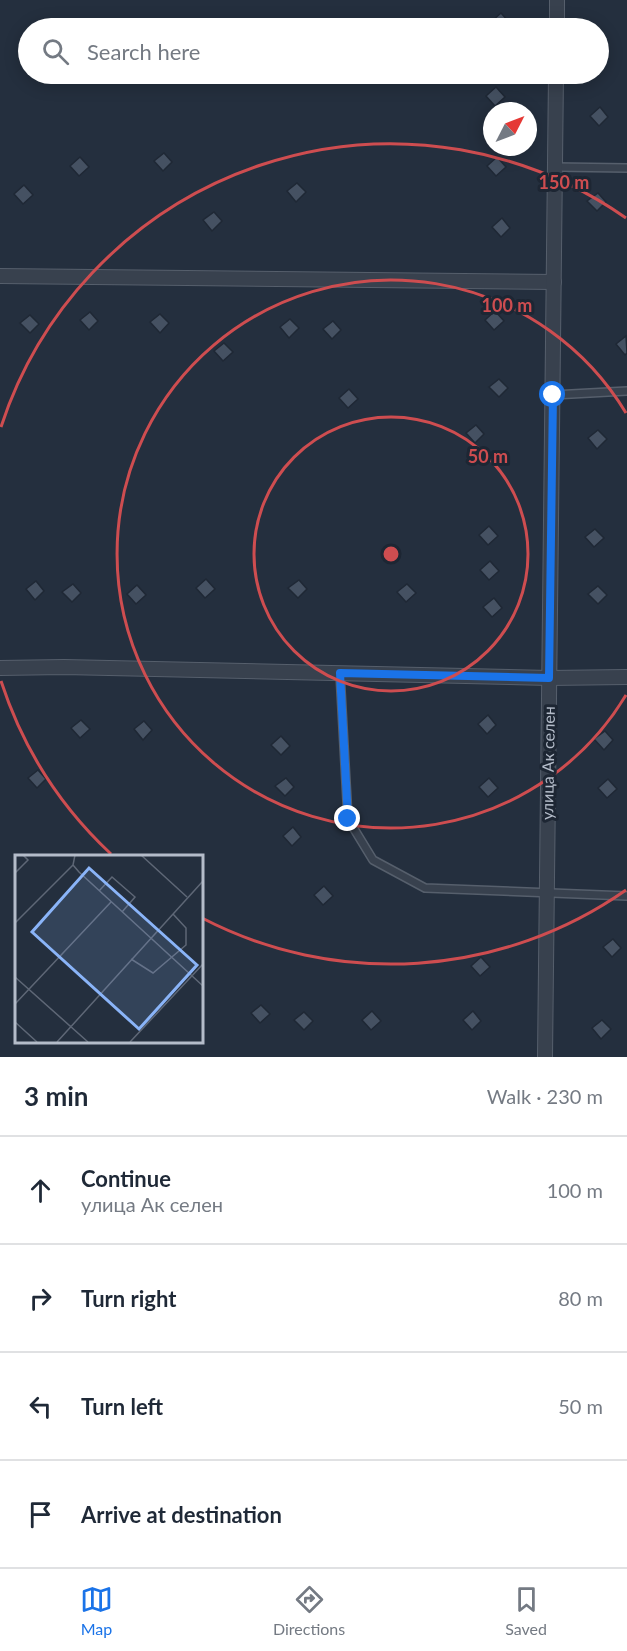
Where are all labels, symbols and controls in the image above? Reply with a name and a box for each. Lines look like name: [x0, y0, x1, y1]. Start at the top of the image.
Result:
search box: [18, 18, 609, 84]
icon: search: [39, 35, 72, 68]
text: Search here: [87, 38, 200, 65]
north arrow: [483, 102, 537, 156]
text: 150 m: [539, 171, 589, 193]
text: 100 m: [482, 294, 532, 316]
route start: [539, 381, 565, 407]
text: 50 m: [468, 445, 508, 467]
centre of rings: [381, 544, 401, 564]
street label: улица Ак селен: [537, 706, 558, 820]
route end: [334, 805, 360, 831]
inset map: [15, 855, 202, 1042]
text: 3 min: [24, 1080, 88, 1112]
text: Walk · 230 m: [487, 1084, 603, 1108]
text: Continue: [81, 1165, 171, 1192]
icon: ahead: [24, 1174, 57, 1207]
text: 100 m: [547, 1178, 603, 1202]
text: улица Ак селен: [81, 1192, 223, 1216]
icon: right: [24, 1282, 57, 1315]
text: Turn right: [81, 1285, 176, 1312]
text: 80 m: [558, 1286, 603, 1310]
icon: left: [24, 1390, 57, 1423]
text: Turn left: [81, 1393, 163, 1420]
text: 50 m: [558, 1394, 603, 1418]
icon: arrive: [24, 1498, 57, 1531]
text: Arrive at destination: [81, 1501, 282, 1528]
tab: Map: [80, 1583, 113, 1638]
tab: Directions: [273, 1583, 345, 1638]
tab: Saved: [505, 1583, 547, 1638]

